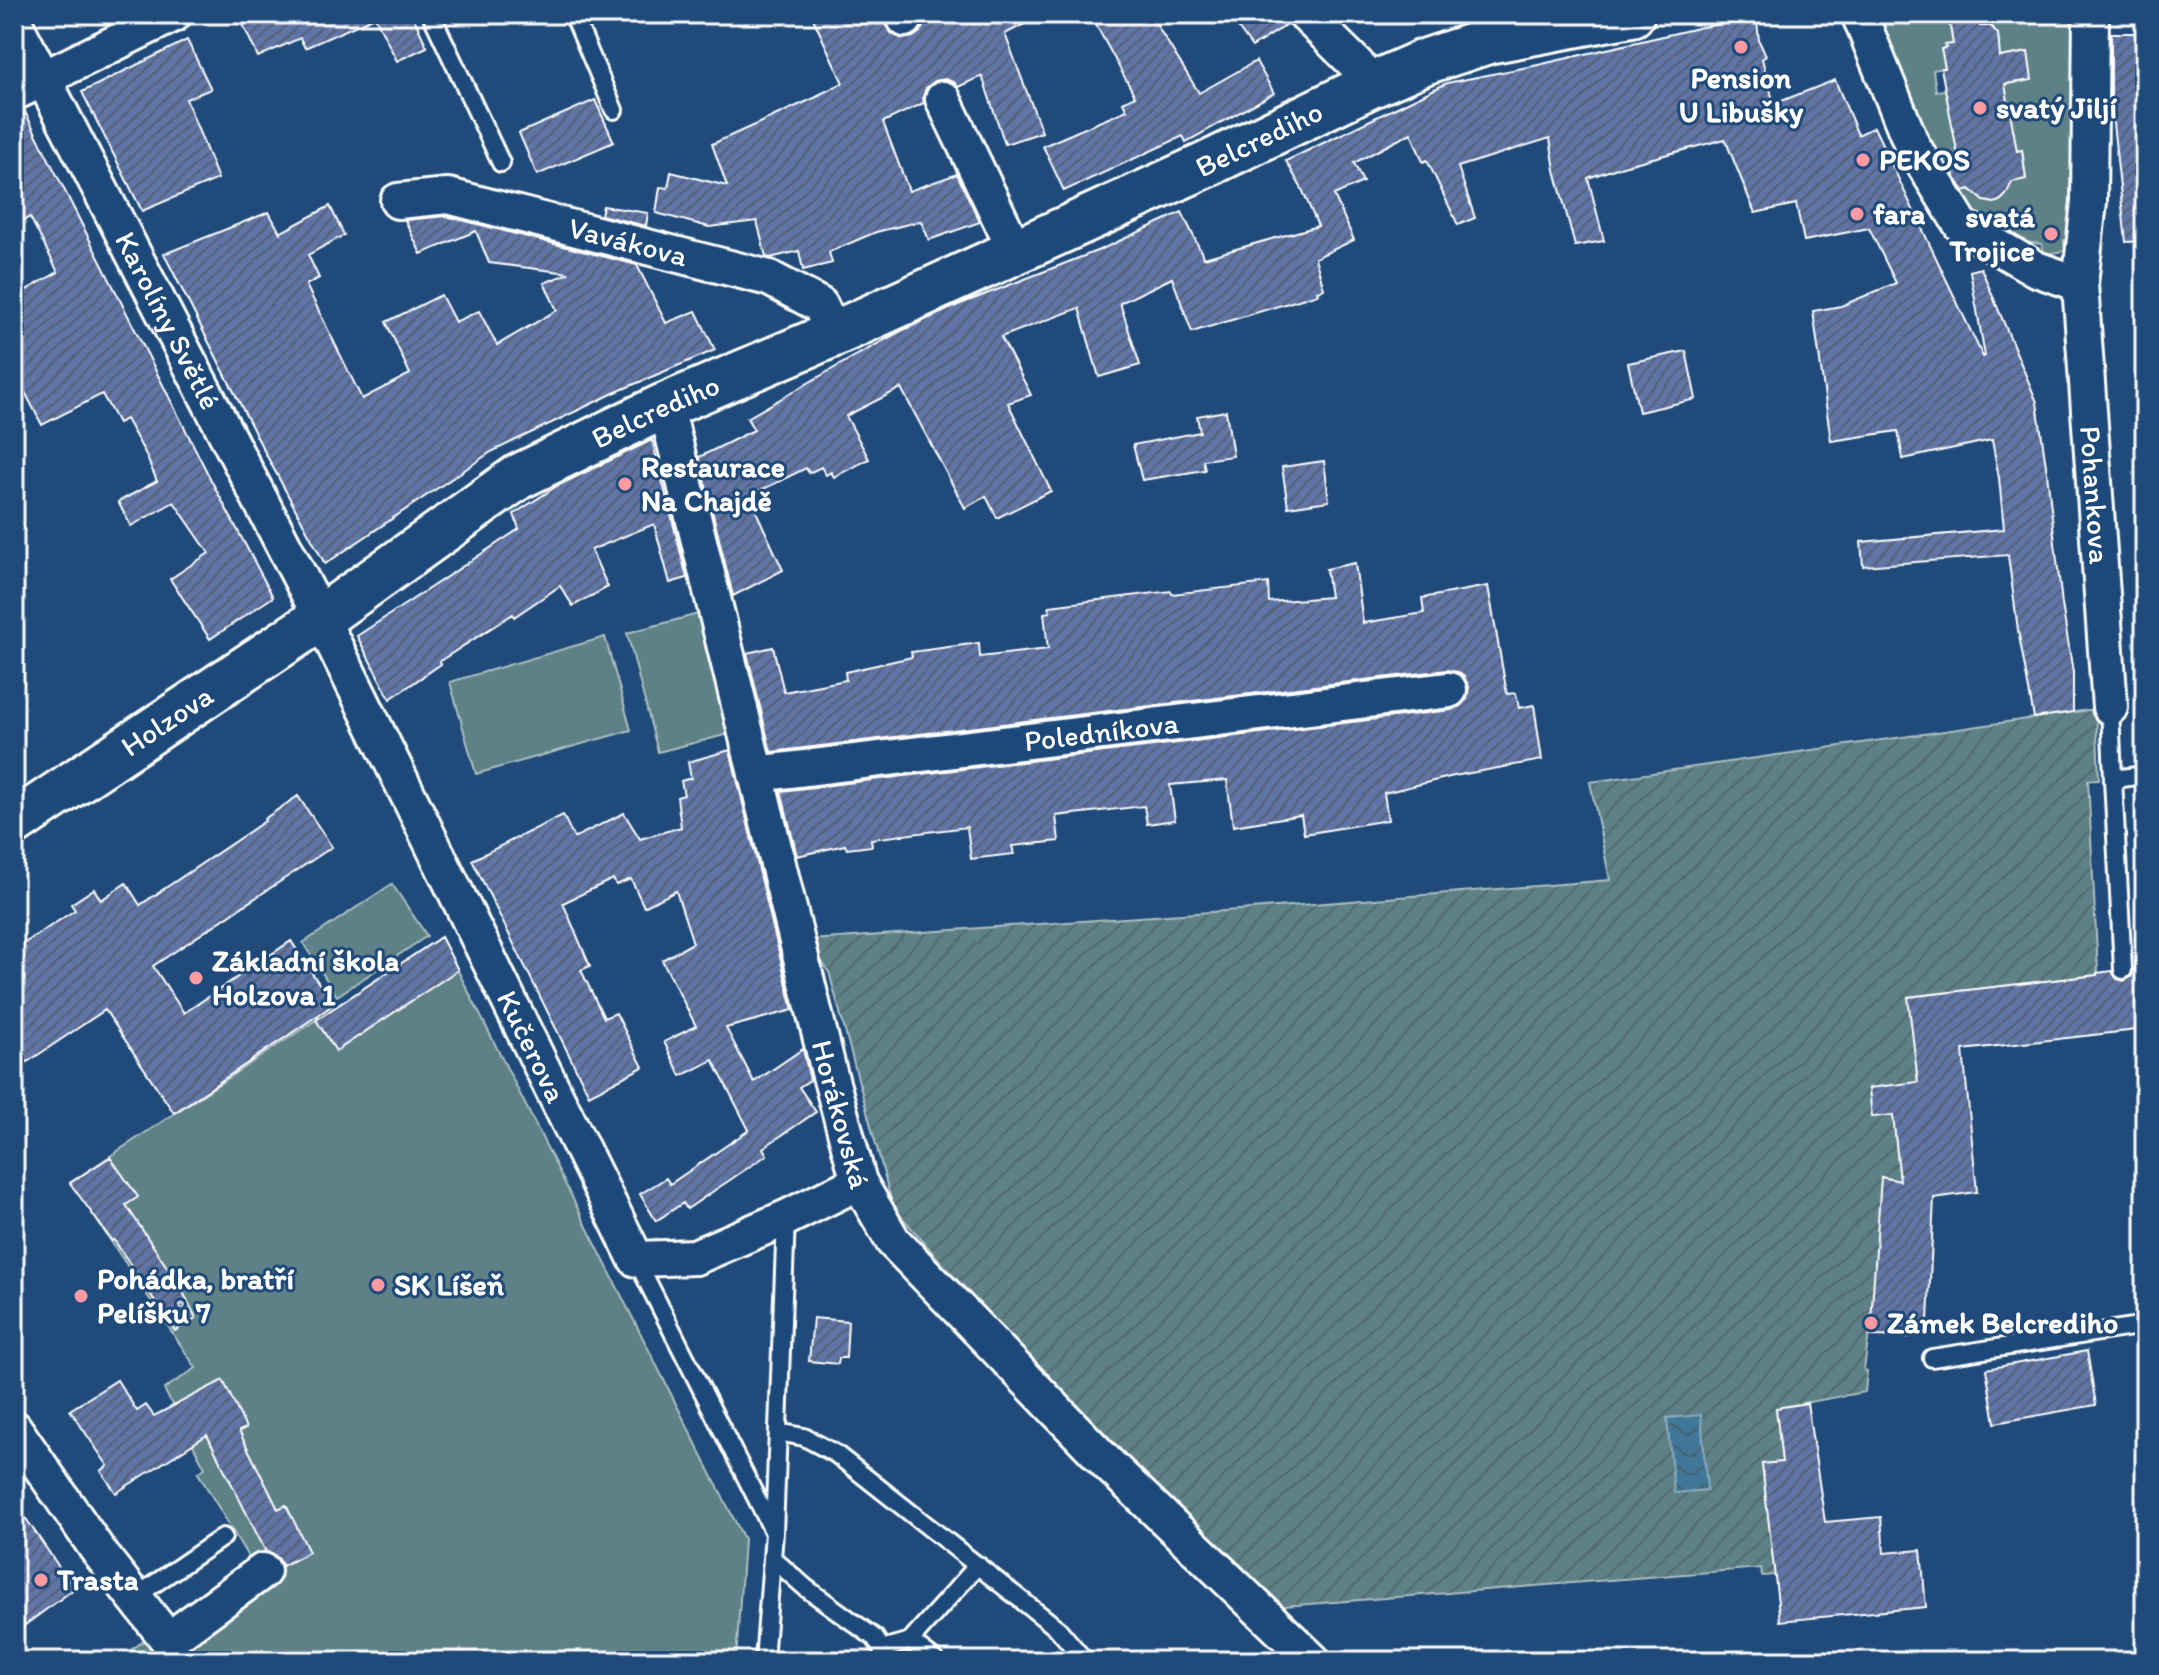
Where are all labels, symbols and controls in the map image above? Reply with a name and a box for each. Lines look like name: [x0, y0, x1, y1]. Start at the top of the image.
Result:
marker: Pension U Libušky: [1732, 38, 1750, 56]
place label: Pension U Libušky: [1679, 59, 1804, 130]
place label: svatý Jiljí: [1996, 89, 2117, 126]
street label: Belcrediho: [1189, 92, 1329, 185]
marker: svatý Jiljí: [1971, 99, 1989, 117]
place label: PEKOS: [1879, 141, 1970, 178]
marker: PEKOS: [1854, 151, 1872, 169]
place label: fara: [1873, 195, 1926, 232]
place label: svatá Trojice: [1948, 198, 2035, 269]
marker: fara: [1848, 205, 1866, 223]
street label: Vavákova: [565, 209, 692, 275]
street label: Karolíny Světlé: [107, 225, 229, 416]
marker: svatá Trojice: [2042, 225, 2060, 243]
street label: Belcrediho: [585, 366, 725, 456]
street label: Pohankova: [2072, 424, 2119, 566]
place label: Restaurace Na Chajdě: [641, 448, 785, 519]
marker: Restaurace Na Chajdě: [616, 475, 634, 493]
street label: Holzova: [114, 676, 220, 764]
street label: Poledníkova: [1022, 704, 1181, 759]
place label: Základní škola Holzova 1: [212, 942, 400, 1013]
marker: Základní škola Holzova 1: [187, 969, 205, 987]
street label: Kučerova: [489, 984, 575, 1109]
street label: Horákovská: [804, 1036, 879, 1193]
place label: Pohádka, bratří Pelíšků 7: [97, 1260, 294, 1331]
place label: SK Líšeň: [394, 1266, 504, 1303]
marker: SK Líšeň: [369, 1276, 387, 1294]
marker: Pohádka, bratří Pelíšků 7: [72, 1287, 90, 1305]
place label: Zámek Belcrediho: [1887, 1304, 2118, 1341]
marker: Zámek Belcrediho: [1862, 1314, 1880, 1332]
place label: Trasta: [56, 1561, 139, 1598]
marker: Trasta: [32, 1571, 50, 1589]

